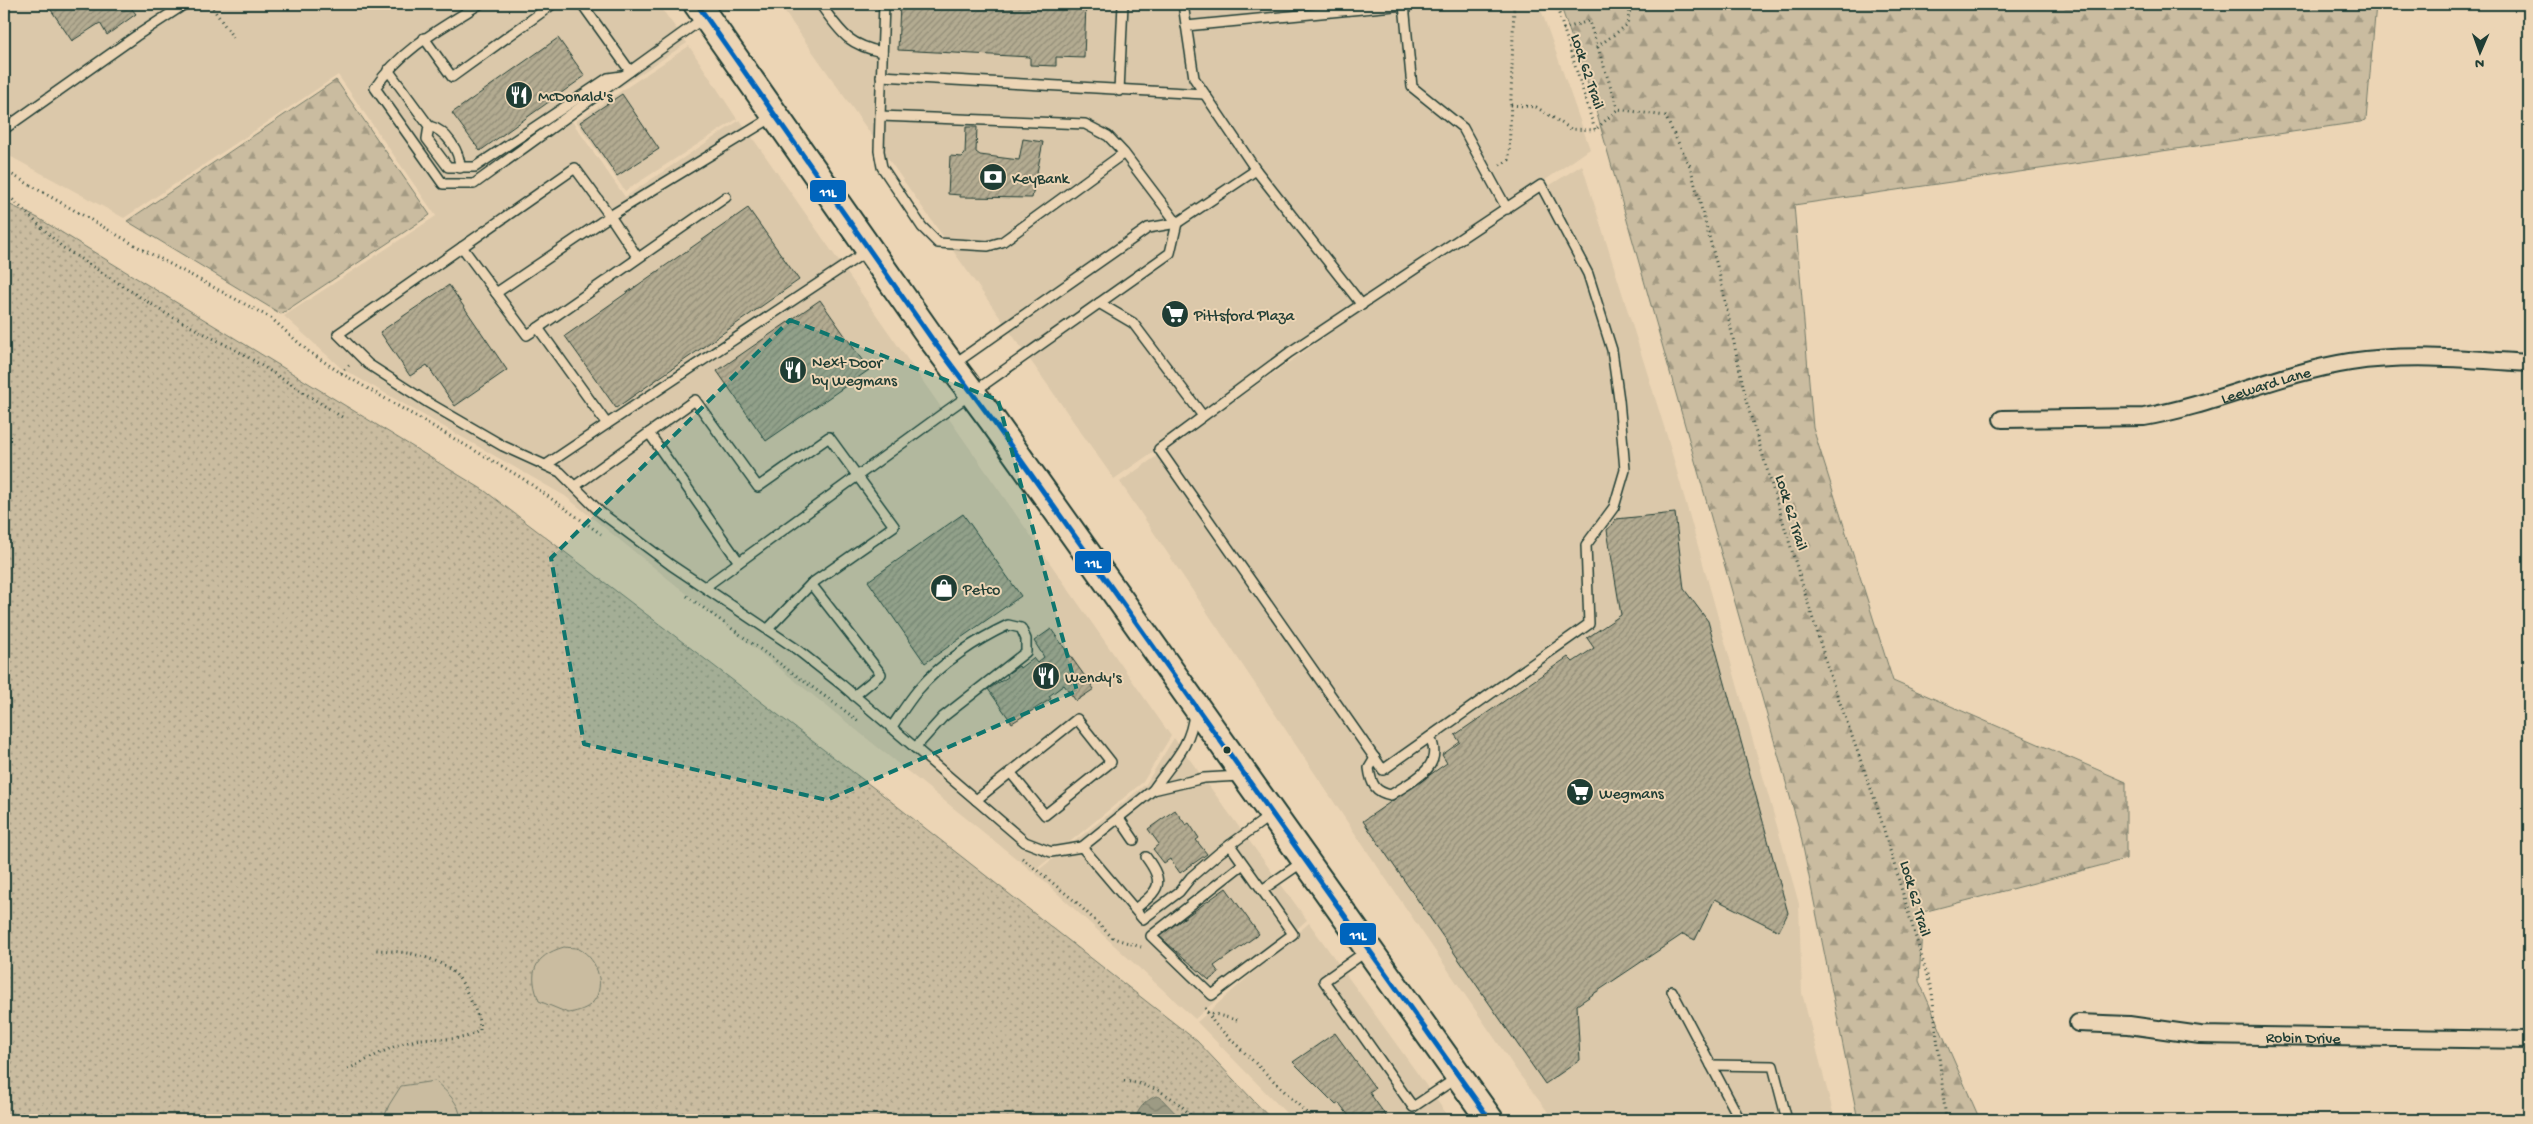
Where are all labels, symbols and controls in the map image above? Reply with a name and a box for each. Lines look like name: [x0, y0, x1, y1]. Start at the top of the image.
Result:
north arrow: [2456, 28, 2506, 78]
street label: Lock 62 Trail: [1565, 32, 1607, 112]
text: N: [2475, 54, 2484, 71]
restaurant icon: McDonald's: [504, 80, 534, 110]
place label: McDonald's: [538, 89, 614, 108]
bank icon: KeyBank: [978, 162, 1008, 192]
place label: KeyBank: [1012, 171, 1071, 190]
line badge: 11L: [809, 179, 847, 203]
text: 11L: [819, 185, 837, 202]
supermarket icon: Pittsford Plaza: [1160, 299, 1190, 329]
place label: Pittsford Plaza: [1193, 308, 1296, 327]
restaurant icon: Next Door by Wegmans: [778, 355, 808, 385]
place label: Next Door by Wegmans: [812, 355, 898, 392]
street label: Leeward Lane: [2219, 364, 2314, 410]
street label: Lock 62 Trail: [1769, 473, 1810, 553]
line badge: 11L: [1074, 550, 1112, 574]
text: 11L: [1084, 556, 1102, 573]
shop icon: Petco: [929, 573, 959, 603]
place label: Petco: [962, 582, 1000, 601]
restaurant icon: Wendy's: [1031, 661, 1061, 691]
place label: Wendy's: [1065, 670, 1123, 689]
unlabelled marker: [1222, 745, 1232, 755]
supermarket icon: Wegmans: [1565, 777, 1595, 807]
place label: Wegmans: [1599, 786, 1665, 805]
street label: Lock 62 Trail: [1894, 859, 1934, 939]
line badge: 11L: [1339, 922, 1377, 946]
text: 11L: [1349, 928, 1367, 945]
street label: Robin Drive: [2266, 1030, 2342, 1050]

